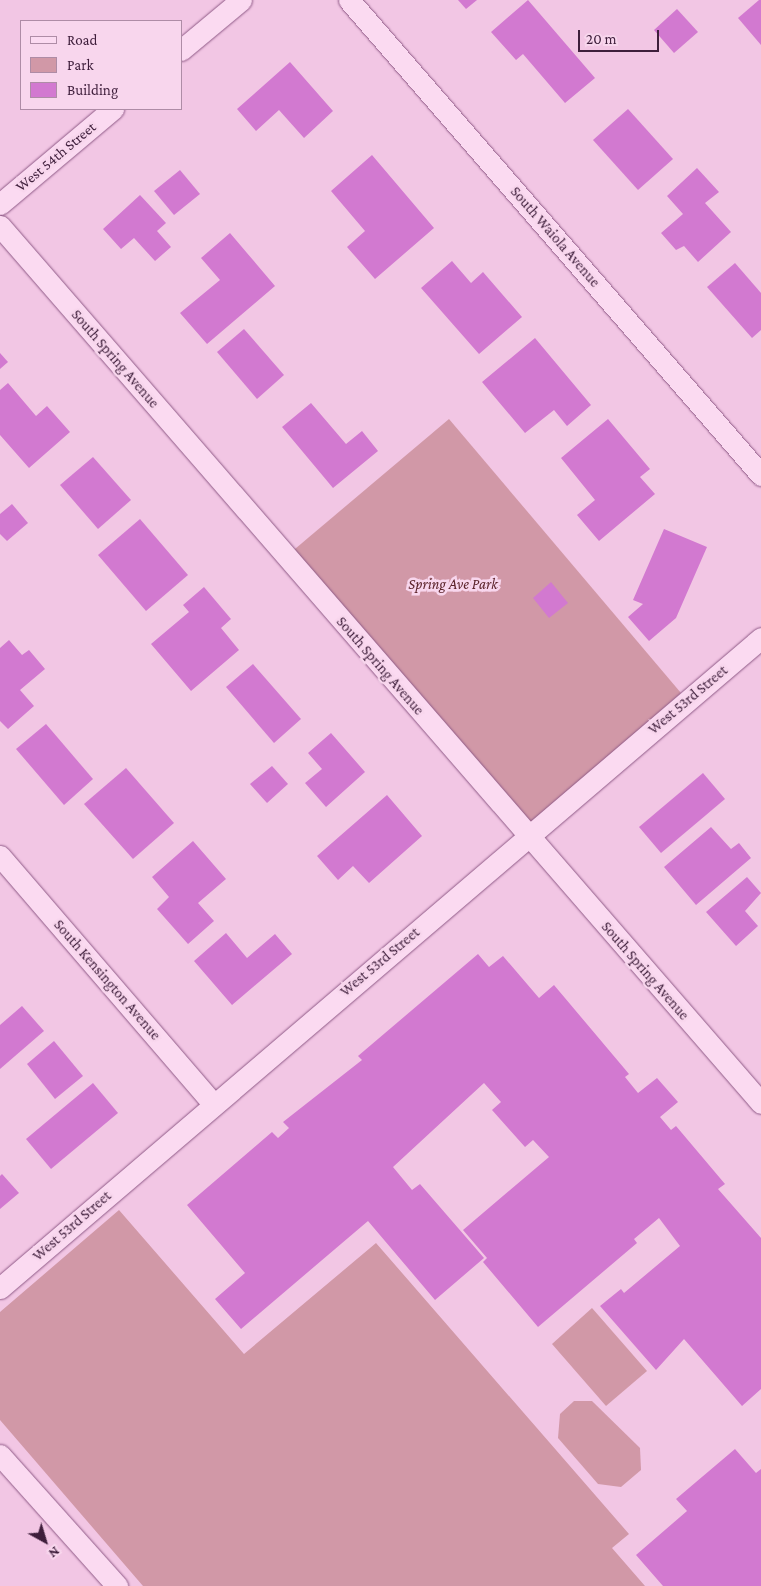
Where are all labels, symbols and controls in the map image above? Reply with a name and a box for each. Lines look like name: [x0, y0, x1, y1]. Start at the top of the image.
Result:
legend: [20, 20, 182, 110]
scale bar: [581, 20, 662, 52]
text: 20 m: [586, 31, 617, 47]
text: Road: [67, 32, 97, 48]
text: Park: [67, 57, 94, 73]
text: Building: [67, 82, 118, 98]
street label: West 54th Street: [12, 118, 100, 196]
street label: South Waiola Avenue: [506, 183, 604, 291]
street label: South Spring Avenue: [67, 306, 163, 412]
park label: Spring Ave Park: [408, 576, 498, 594]
street label: South Spring Avenue: [332, 613, 428, 719]
street label: West 53rd Street: [645, 662, 731, 738]
street label: South Kensington Avenue: [50, 916, 164, 1044]
street label: South Spring Avenue: [597, 918, 693, 1024]
street label: West 53rd Street: [337, 924, 423, 1000]
street label: West 53rd Street: [29, 1187, 115, 1265]
north arrow: [20, 1516, 70, 1566]
text: N: [46, 1543, 63, 1562]

